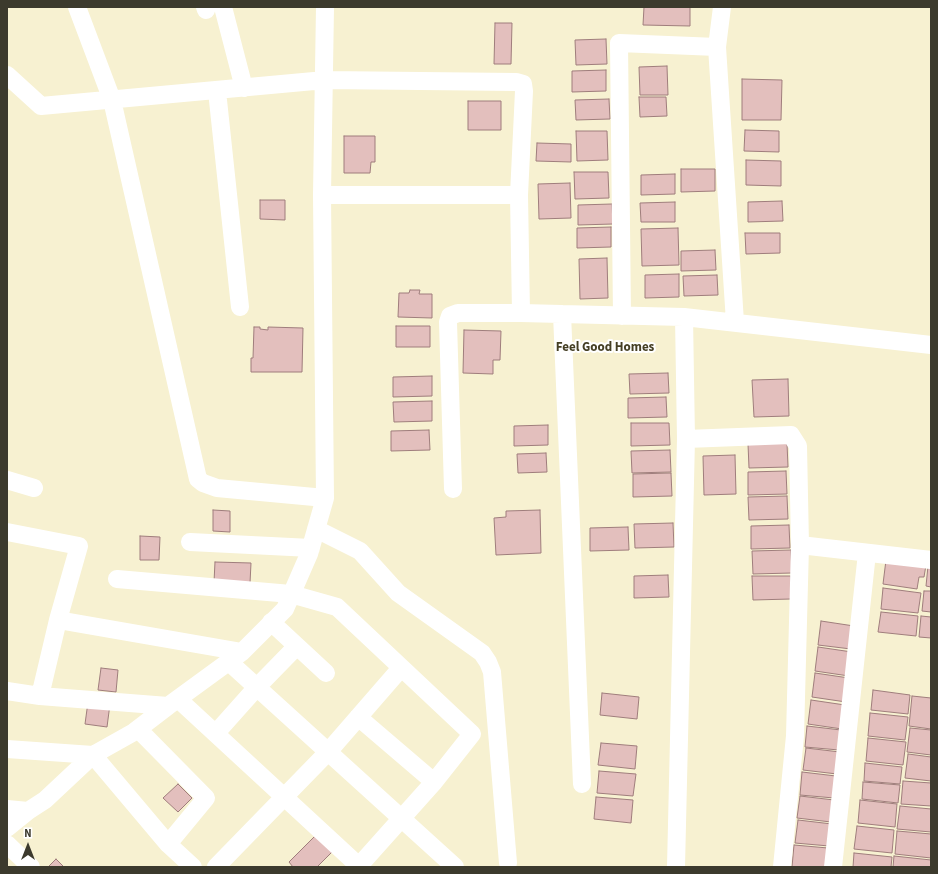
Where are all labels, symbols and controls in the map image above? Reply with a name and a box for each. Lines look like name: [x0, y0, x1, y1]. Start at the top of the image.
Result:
district label: Feel Good Homes: [556, 340, 654, 356]
north arrow: [8, 826, 48, 866]
text: N: [24, 826, 32, 841]

